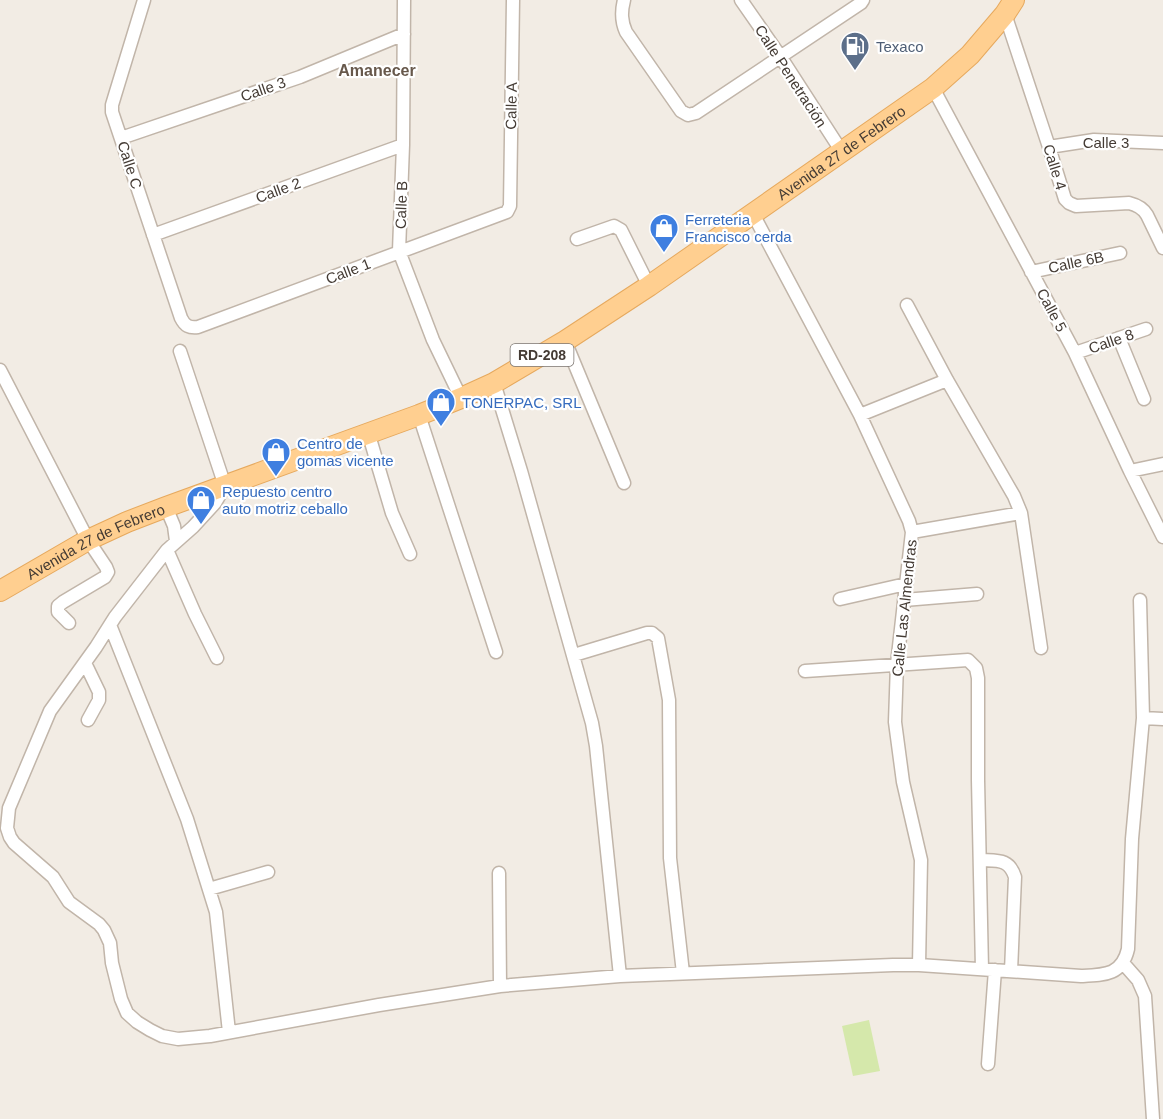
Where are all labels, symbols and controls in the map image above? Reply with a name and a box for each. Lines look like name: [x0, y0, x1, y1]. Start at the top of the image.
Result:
street label: Calle Penetración: [752, 22, 830, 130]
fuel station icon: Texaco: [839, 30, 871, 72]
place label: Texaco: [876, 38, 924, 55]
district label: Amanecer: [338, 62, 416, 79]
street label: Calle 3: [238, 73, 288, 105]
street label: Calle A: [502, 82, 520, 130]
street label: Avenida 27 de Febrero: [773, 102, 908, 203]
street label: Calle 3: [1083, 134, 1129, 151]
street label: Calle C: [114, 139, 146, 191]
street label: Calle 4: [1040, 142, 1070, 192]
street label: Calle 2: [253, 174, 303, 206]
street label: Calle B: [392, 181, 410, 229]
place label: Ferreteria Francisco cerda: [685, 211, 792, 245]
shop icon: Ferreteria Francisco cerda: [648, 212, 680, 254]
street label: Calle 6B: [1047, 248, 1105, 276]
street label: Calle 1: [323, 255, 373, 287]
street label: Calle 5: [1034, 285, 1070, 335]
street label: Calle 8: [1086, 325, 1136, 357]
road number: RD-208: [510, 344, 574, 366]
shop icon: TONERPAC, SRL: [425, 386, 457, 428]
place label: TONERPAC, SRL: [462, 394, 581, 411]
place label: Centro de gomas vicente: [297, 435, 394, 469]
shop icon: Centro de gomas vicente: [260, 436, 292, 478]
place label: Repuesto centro auto motriz ceballo: [222, 483, 348, 517]
shop icon: Repuesto centro auto motriz ceballo: [185, 484, 217, 526]
street label: Avenida 27 de Febrero: [23, 500, 167, 582]
street label: Calle Las Almendras: [888, 539, 920, 677]

